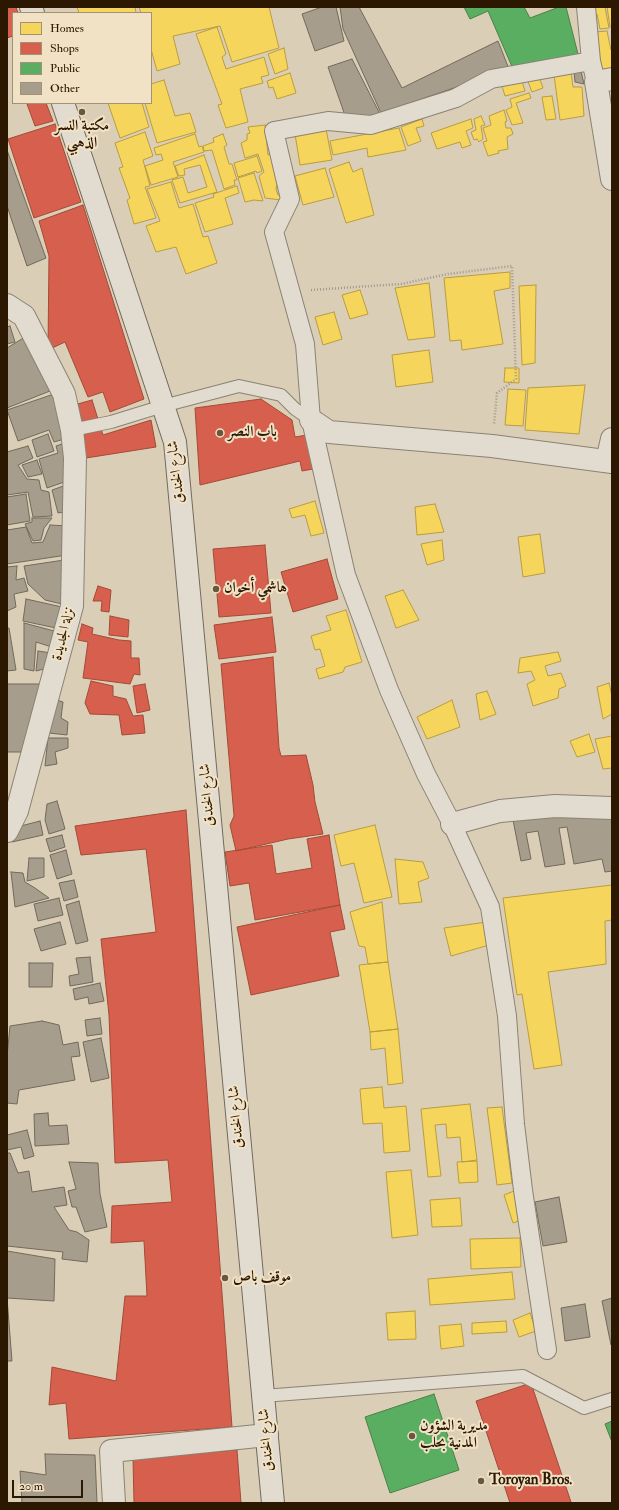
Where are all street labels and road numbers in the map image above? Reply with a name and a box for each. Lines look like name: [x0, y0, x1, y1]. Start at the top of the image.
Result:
street label: شارع الخندق: [164, 440, 190, 504]
street label: نزلة الجديدة: [49, 605, 79, 663]
street label: شارع الخندق: [196, 763, 220, 827]
street label: شارع الخندق: [225, 1085, 249, 1149]
street label: شارع الخندق: [255, 1408, 279, 1472]

